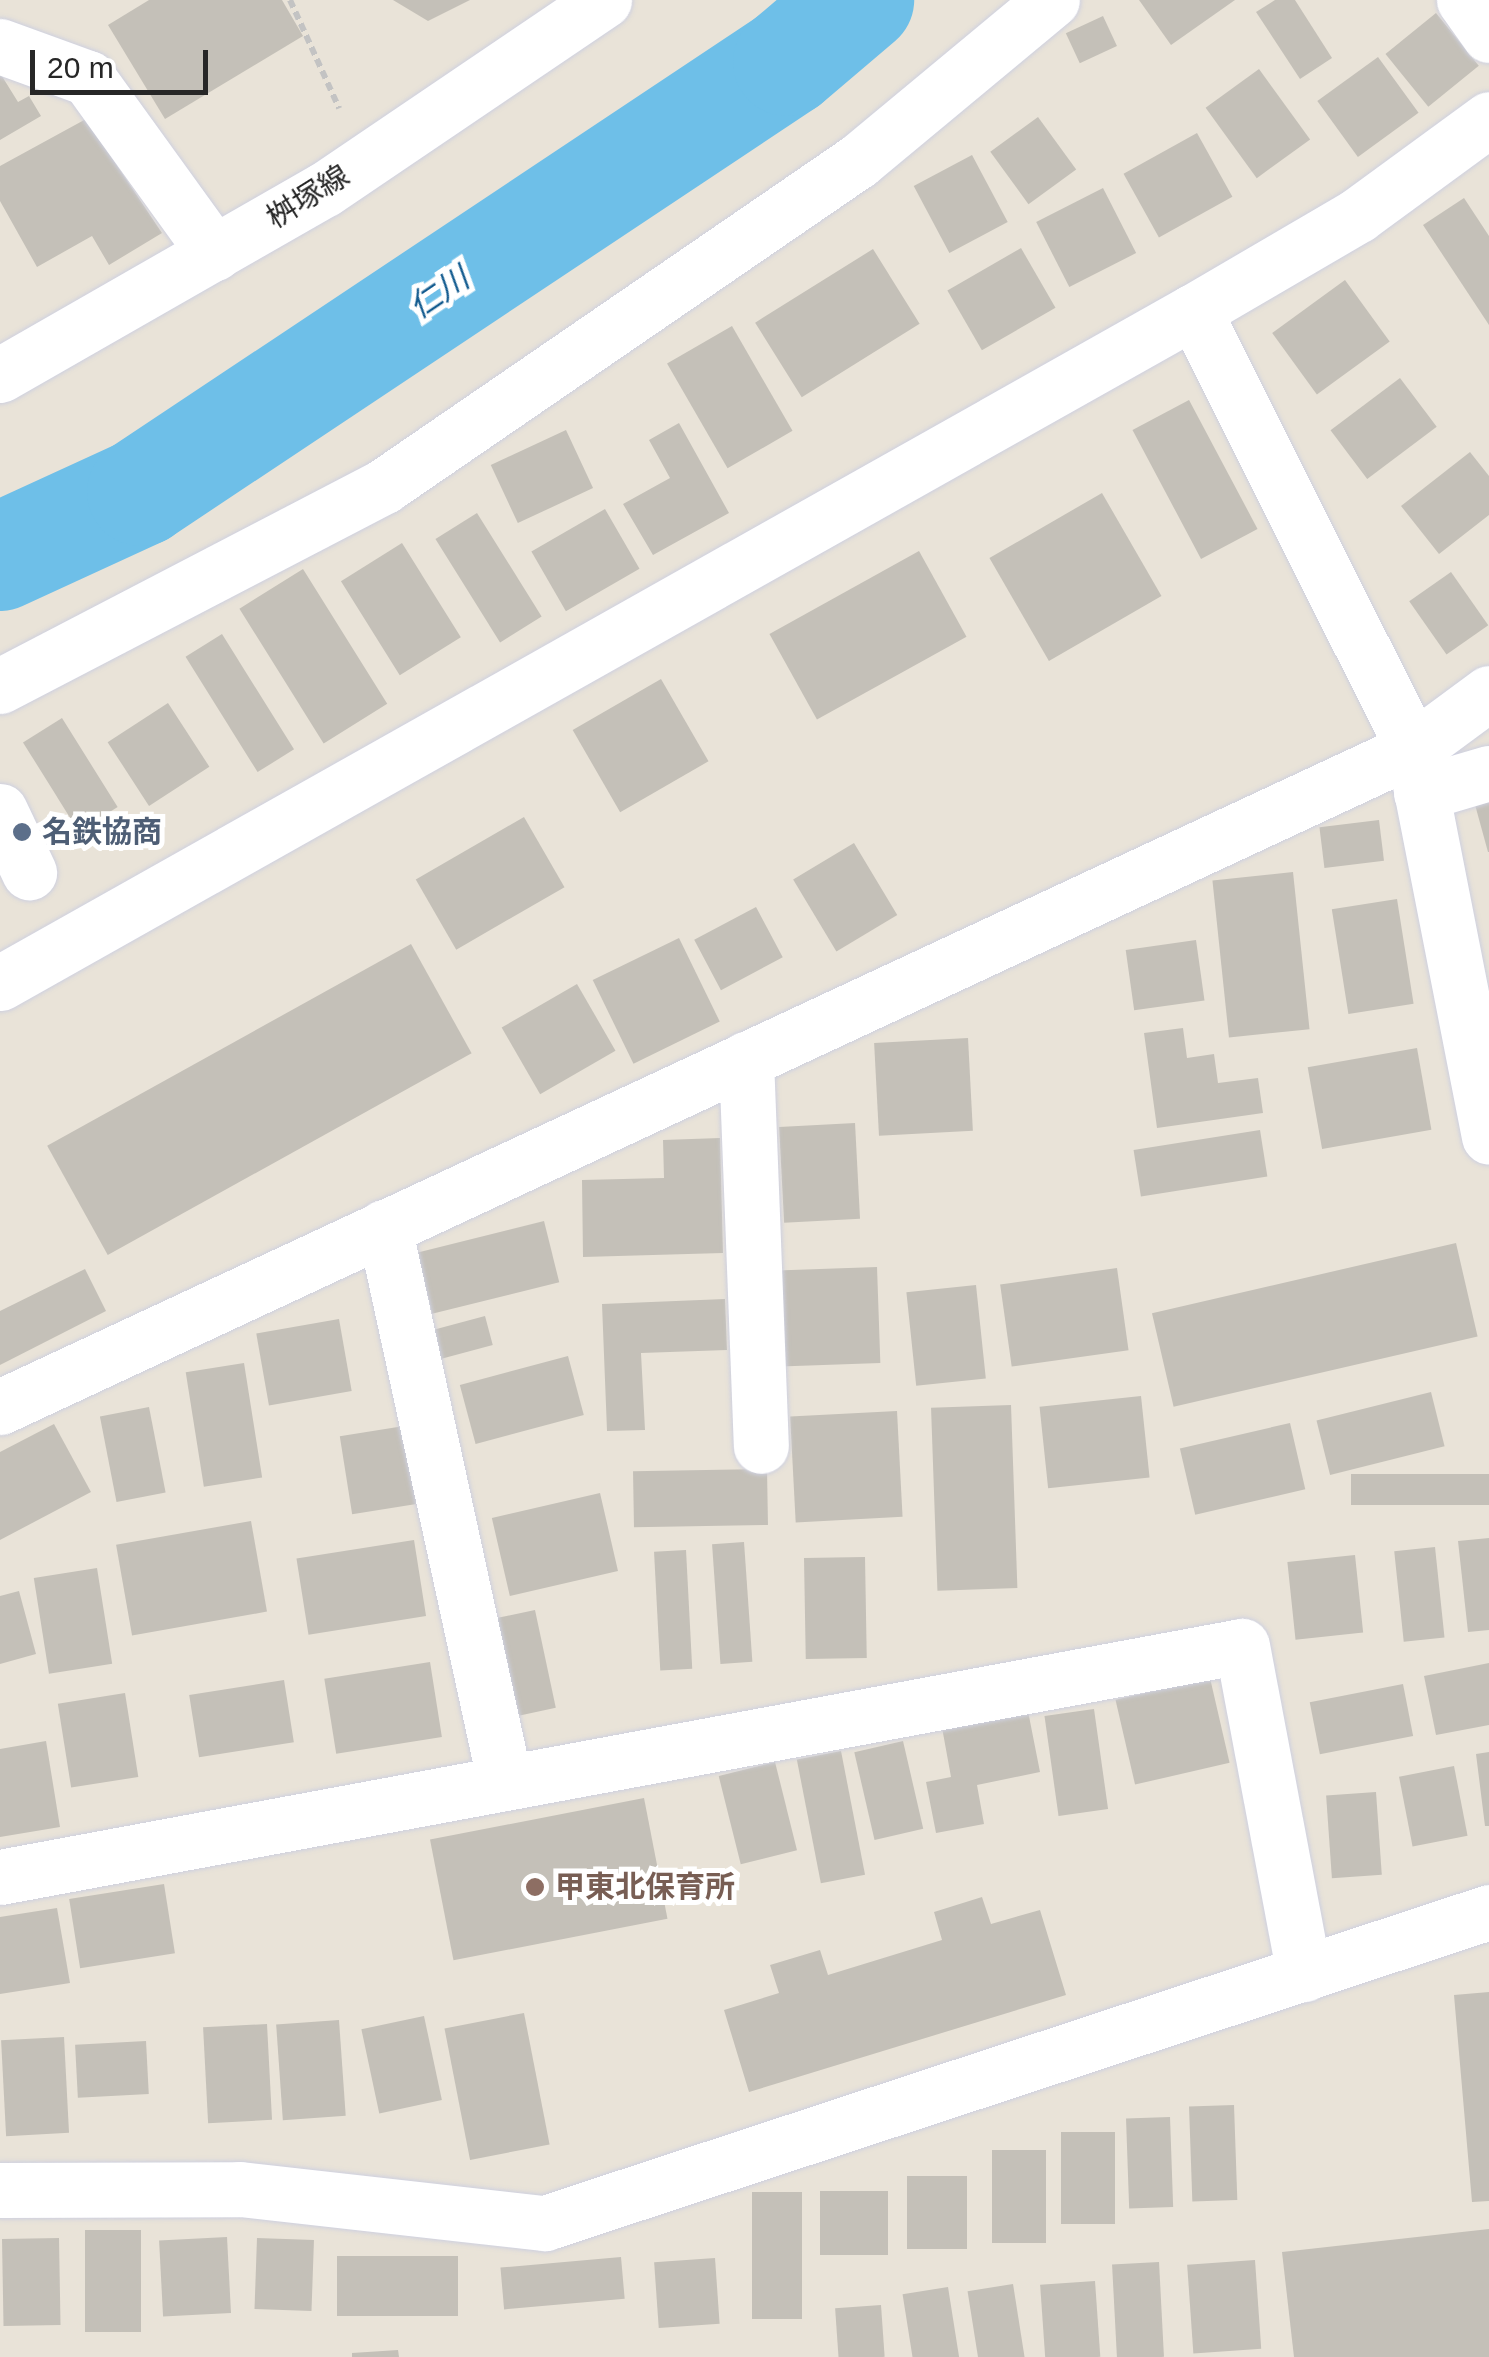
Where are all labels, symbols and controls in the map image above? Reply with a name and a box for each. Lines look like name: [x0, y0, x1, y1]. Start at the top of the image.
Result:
scale bar: [35, 30, 212, 92]
text: 20 m: [47, 51, 114, 84]
street label: 桝塚線: [260, 158, 356, 236]
water label: 仁川: [402, 259, 476, 327]
place label: 名鉄協商: [42, 814, 162, 850]
marker: 名鉄協商: [11, 821, 33, 843]
place label: 甲東北保育所: [555, 1869, 735, 1905]
marker: 甲東北保育所: [524, 1876, 546, 1898]

